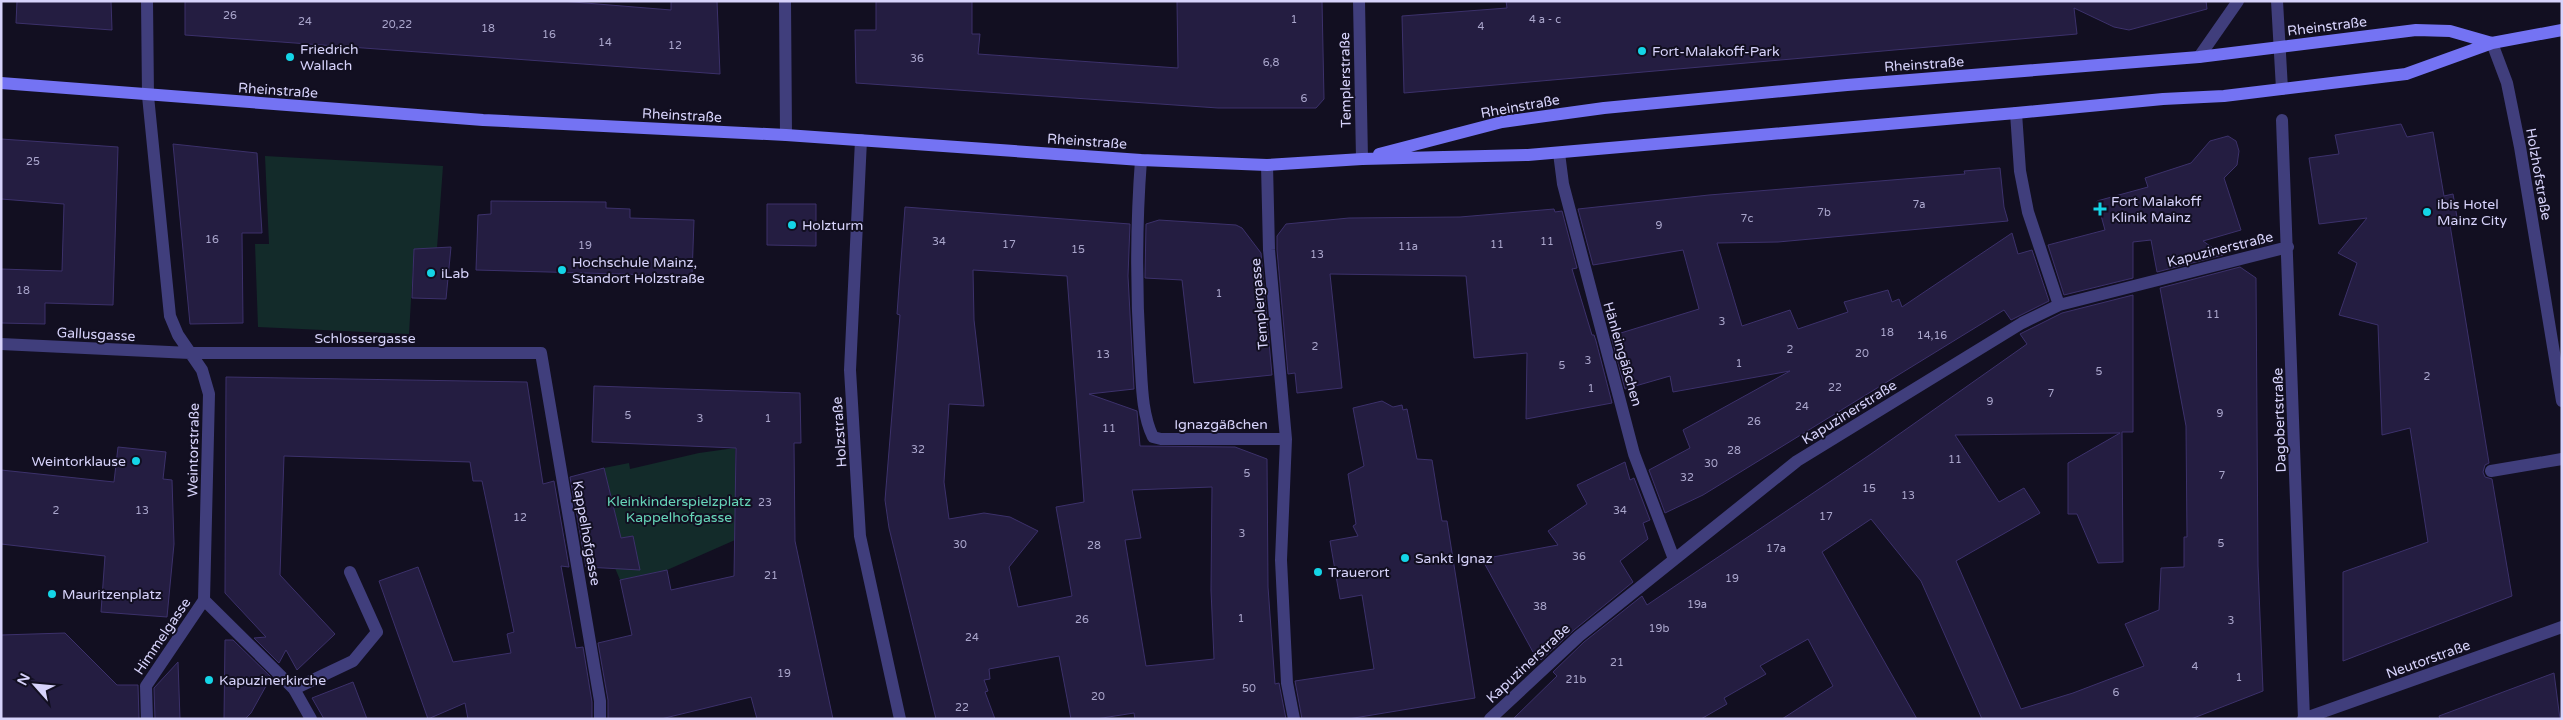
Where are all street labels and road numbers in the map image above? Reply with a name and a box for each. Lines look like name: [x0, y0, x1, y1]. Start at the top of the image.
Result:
street label: Rheinstraße: [2286, 13, 2368, 40]
street label: Templerstraße: [1336, 32, 1355, 128]
street label: Rheinstraße: [1883, 53, 1965, 76]
street label: Rheinstraße: [237, 79, 319, 102]
street label: Rheinstraße: [1479, 91, 1561, 122]
street label: Rheinstraße: [642, 105, 722, 126]
street label: Holzhofstraße: [2522, 127, 2555, 222]
street label: Rheinstraße: [1046, 130, 1128, 153]
street label: Kapuzinerstraße: [2165, 228, 2275, 271]
street label: Templergasse: [1247, 257, 1272, 350]
street label: Hänleingäßchen: [1599, 300, 1646, 408]
street label: Gallusgasse: [56, 324, 136, 345]
street label: Schlossergasse: [314, 330, 416, 347]
street label: Dagobertstraße: [2269, 367, 2290, 473]
street label: Kapuzinerstraße: [1799, 376, 1900, 448]
street label: Holzstraße: [829, 396, 850, 468]
street label: Weintorstraße: [184, 403, 203, 497]
street label: Ignazgäßchen: [1174, 416, 1268, 433]
street label: Kappelhofgasse: [569, 479, 604, 587]
street label: Himmelgasse: [130, 595, 194, 678]
street label: Kapuzinerstraße: [1483, 620, 1574, 707]
street label: Neutorstraße: [2384, 636, 2473, 683]

